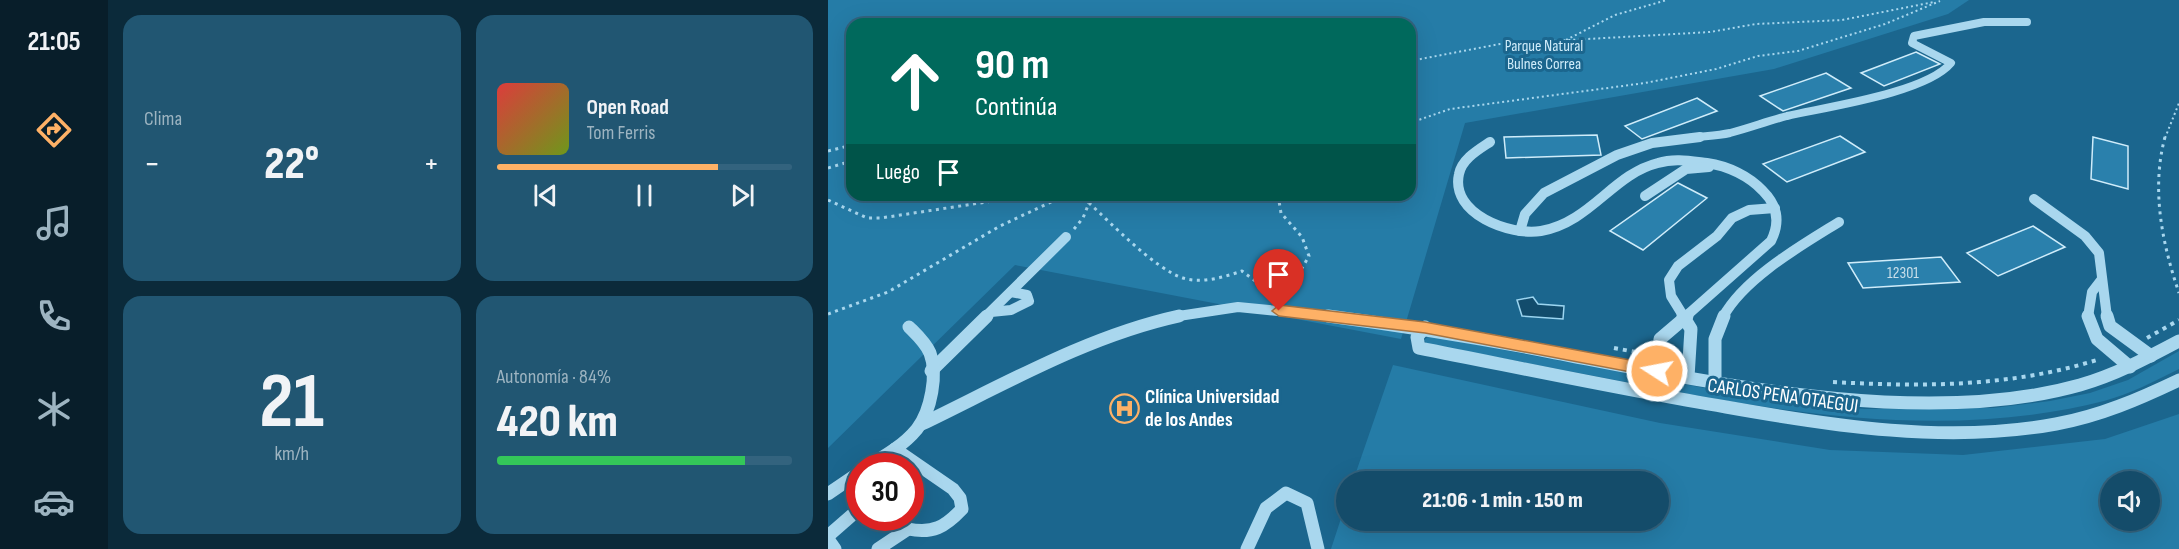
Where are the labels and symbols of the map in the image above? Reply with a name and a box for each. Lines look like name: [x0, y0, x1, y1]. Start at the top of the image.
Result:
park label: Parque Natural Bulnes Correa: [1505, 37, 1583, 74]
pin: [1253, 249, 1304, 311]
house number: 12301: [1887, 264, 1919, 283]
position arrow: [1625, 339, 1689, 403]
street label: CARLOS PEÑA OTAEGUI: [1706, 374, 1860, 418]
place label: Clínica Universidad de los Andes: [1145, 385, 1279, 432]
hospital icon: Clínica Universidad de los Andes: [1108, 392, 1140, 424]
speed limit sign: 30: [846, 453, 924, 531]

